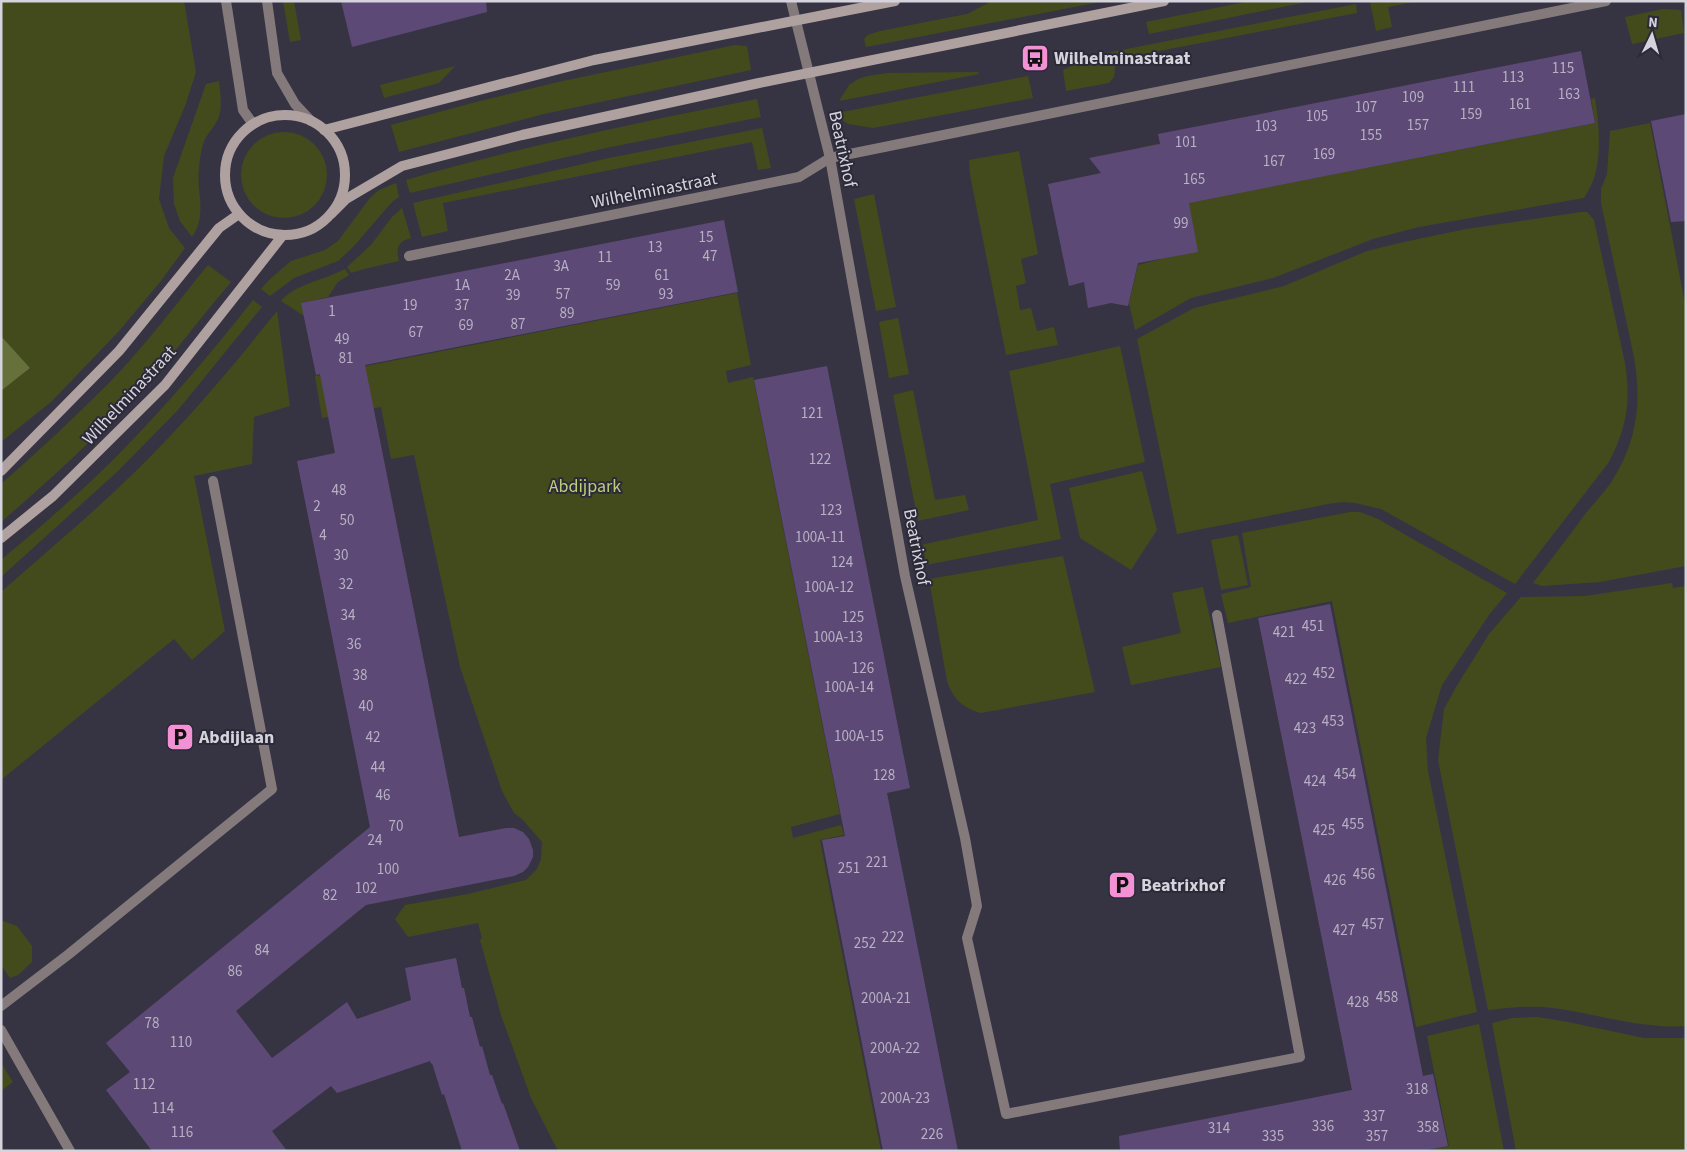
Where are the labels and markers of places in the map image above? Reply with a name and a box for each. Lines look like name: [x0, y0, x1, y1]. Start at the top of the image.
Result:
bus stop icon: Wilhelminastraat: [1020, 43, 1050, 73]
place label: Wilhelminastraat: [1054, 46, 1190, 71]
parking icon: Abdijlaan: [165, 722, 195, 752]
place label: Abdijlaan: [198, 725, 274, 750]
parking icon: Beatrixhof: [1107, 870, 1137, 900]
place label: Beatrixhof: [1141, 873, 1226, 898]

